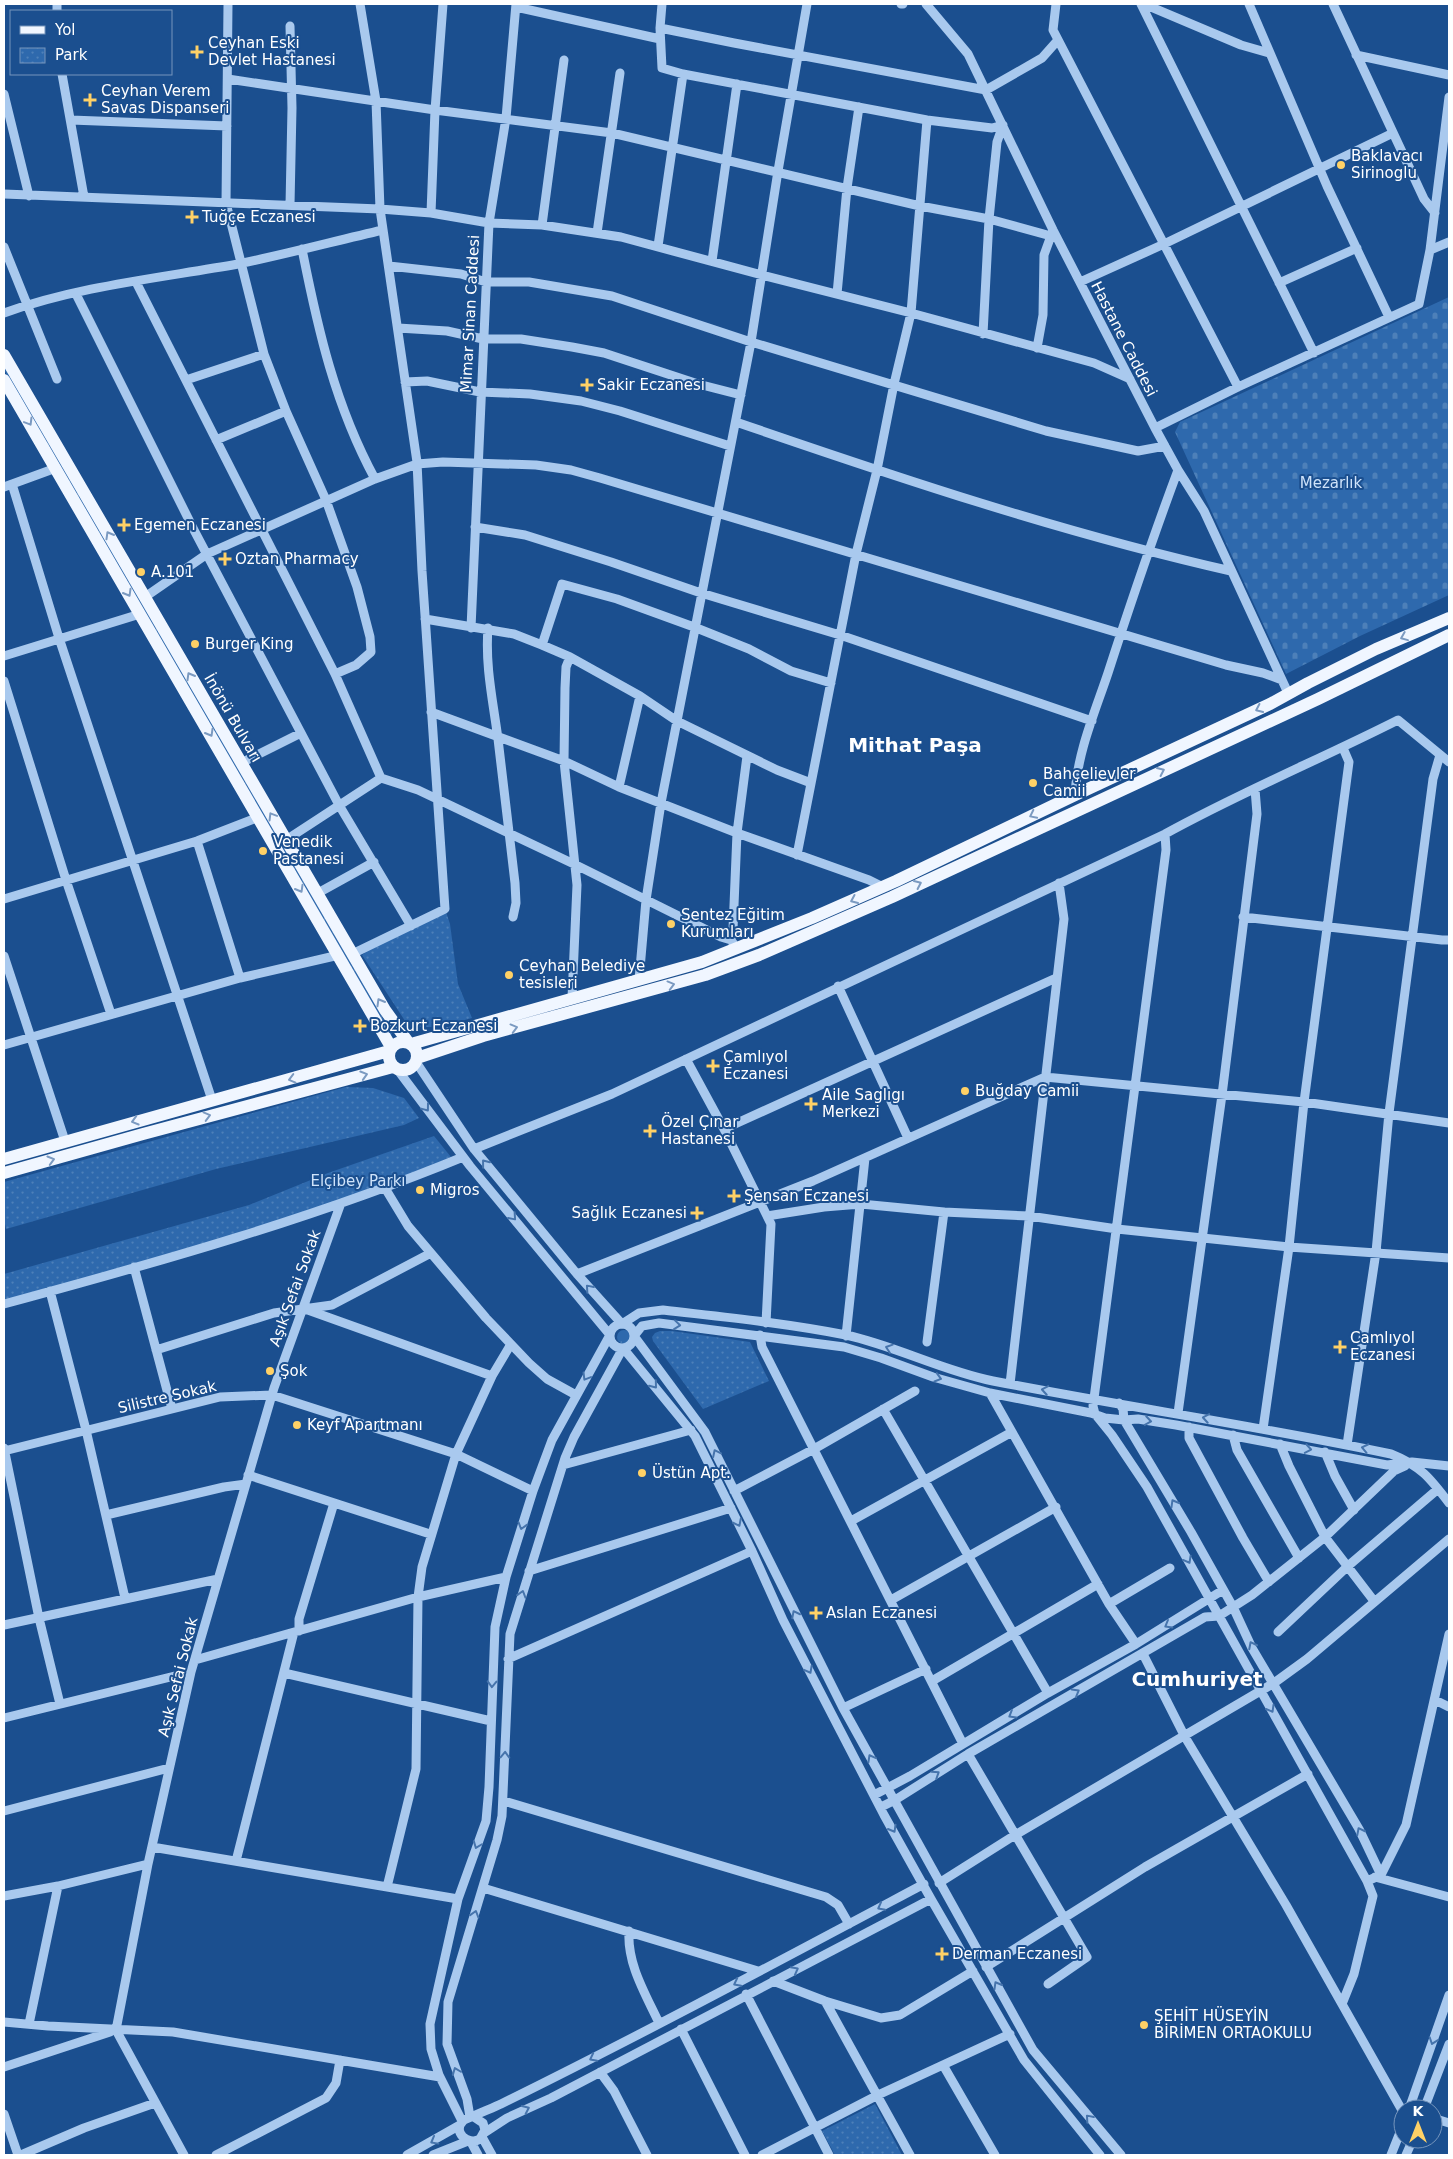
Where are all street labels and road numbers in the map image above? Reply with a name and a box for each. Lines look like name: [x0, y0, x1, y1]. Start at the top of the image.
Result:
street label: Mimar Sinan Caddesi: [457, 234, 483, 394]
street label: Hastane Caddesi: [1087, 278, 1161, 400]
street label: İnönü Bulvarı: [200, 670, 266, 765]
street label: Aşık Sefai Sokak: [266, 1227, 325, 1349]
street label: Silistre Sokak: [116, 1377, 218, 1417]
street label: Aşık Sefai Sokak: [154, 1615, 202, 1739]

